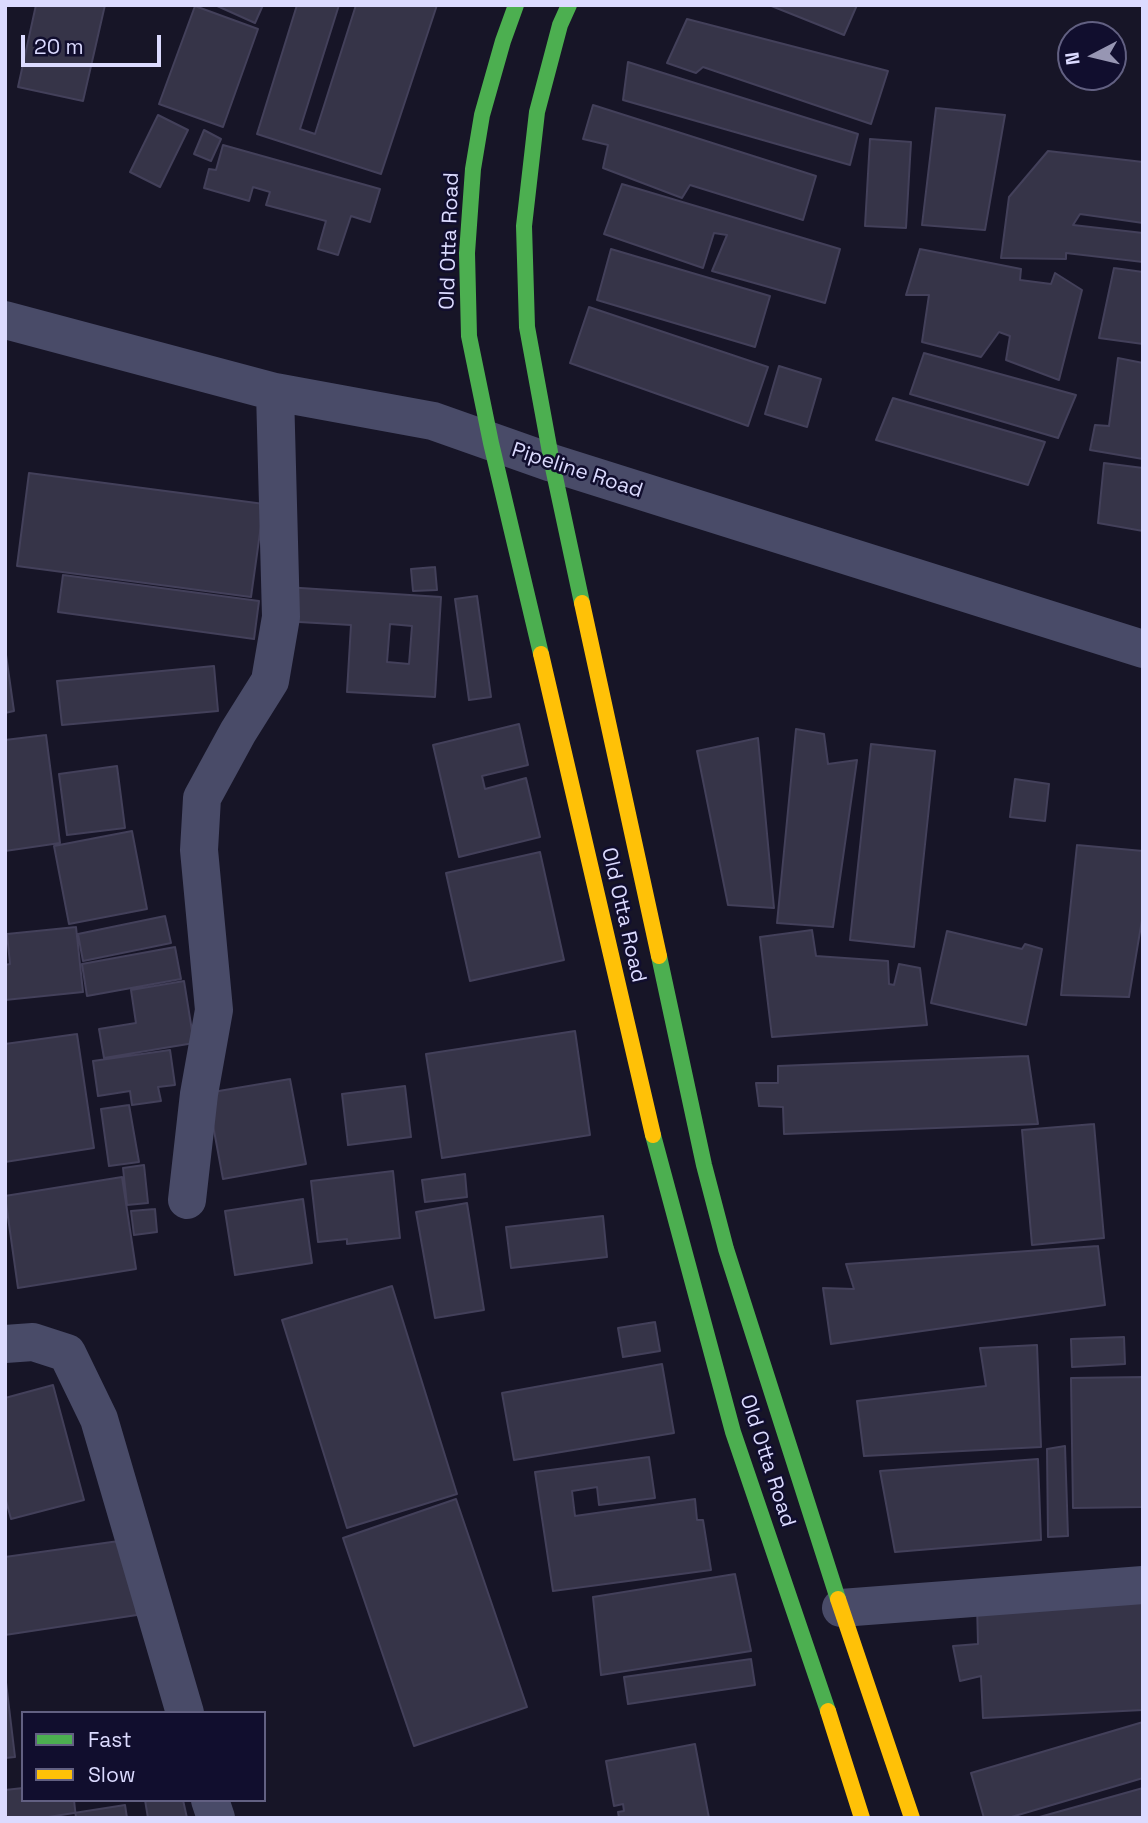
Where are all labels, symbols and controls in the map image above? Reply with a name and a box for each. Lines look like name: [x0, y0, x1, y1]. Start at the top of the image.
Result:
scale bar: [24, 21, 164, 65]
north arrow: [1057, 21, 1127, 91]
text: 20 m: [34, 33, 84, 60]
text: N: [1059, 51, 1086, 66]
street label: Old Otta Road: [435, 172, 465, 310]
street label: Pipeline Road: [508, 438, 646, 504]
street label: Old Otta Road: [595, 845, 651, 985]
street label: Old Otta Road: [734, 1392, 800, 1530]
legend: [21, 1711, 266, 1802]
text: Fast: [88, 1726, 132, 1753]
text: Slow: [88, 1761, 136, 1788]

